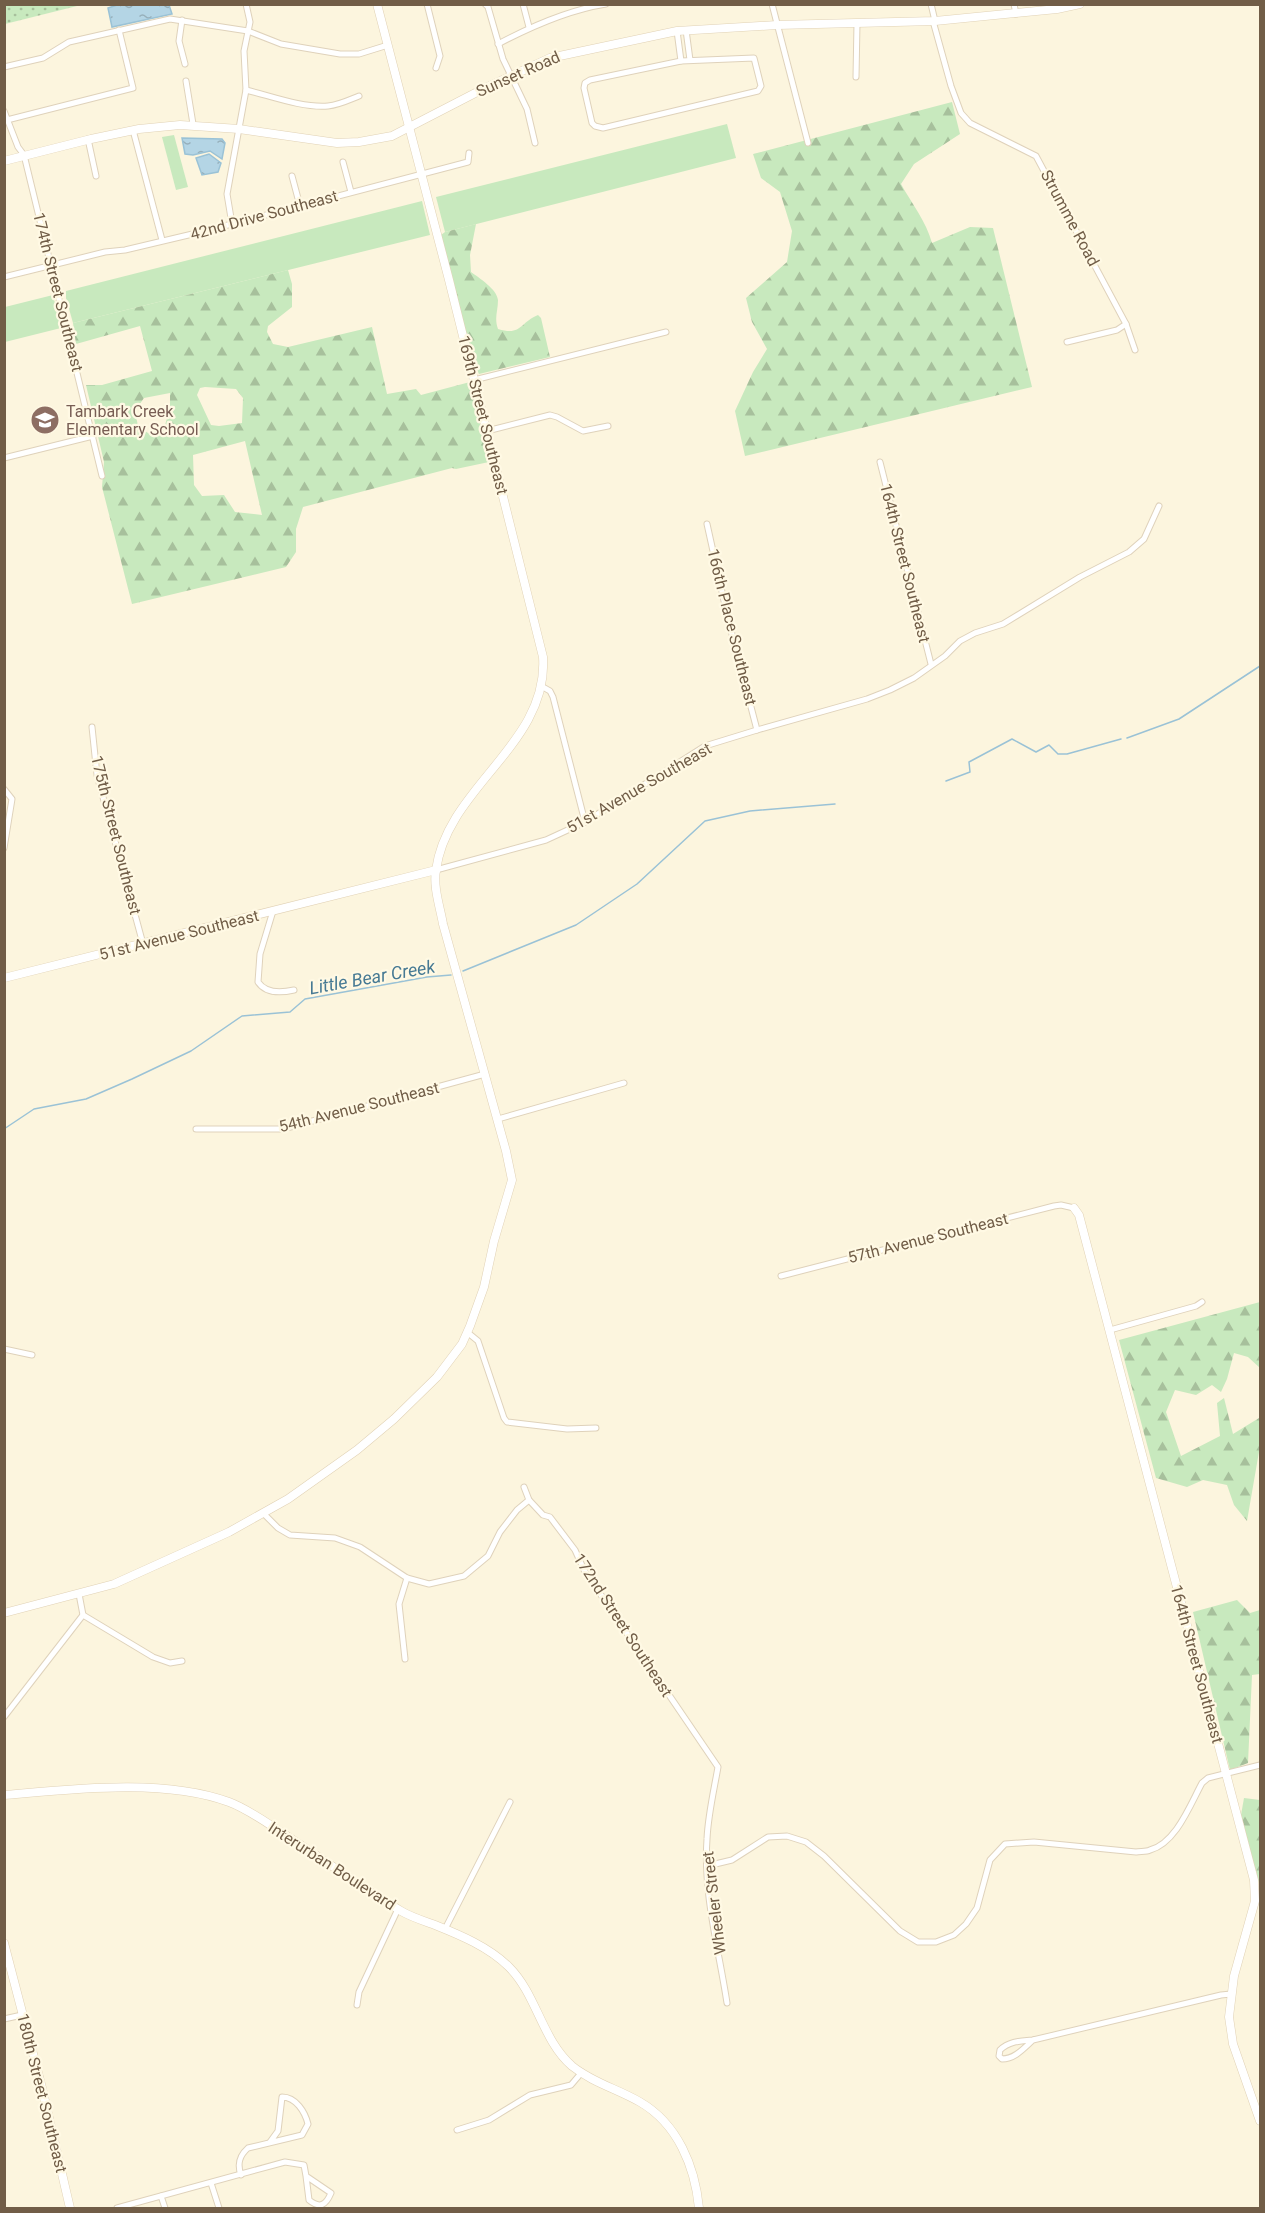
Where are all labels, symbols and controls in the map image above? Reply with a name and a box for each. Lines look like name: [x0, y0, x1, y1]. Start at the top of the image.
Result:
street label: Sunset Road: [473, 47, 563, 101]
street label: Strumme Road: [1037, 167, 1103, 269]
street label: 42nd Drive Southeast: [188, 186, 340, 244]
street label: 174th Street Southeast: [29, 210, 87, 374]
street label: 169th Street Southeast: [454, 333, 512, 497]
place label: Tambark Creek Elementary School: [66, 402, 199, 439]
school or university icon: Tambark Creek Elementary School: [29, 404, 61, 436]
street label: 164th Street Southeast: [876, 481, 934, 645]
street label: 166th Place Southeast: [703, 547, 761, 707]
street label: 51st Avenue Southeast: [563, 739, 715, 837]
street label: 175th Street Southeast: [87, 753, 145, 917]
street label: 51st Avenue Southeast: [97, 906, 261, 964]
water label: Little Bear Creek: [307, 955, 438, 998]
street label: 54th Avenue Southeast: [277, 1078, 441, 1136]
street label: 57th Avenue Southeast: [846, 1209, 1010, 1267]
street label: 172nd Street Southeast: [570, 1550, 676, 1700]
street label: 164th Street Southeast: [1167, 1583, 1227, 1745]
street label: Interurban Boulevard: [265, 1818, 399, 1914]
street label: Wheeler Street: [698, 1850, 730, 1956]
street label: 180th Street Southeast: [13, 2011, 71, 2175]

